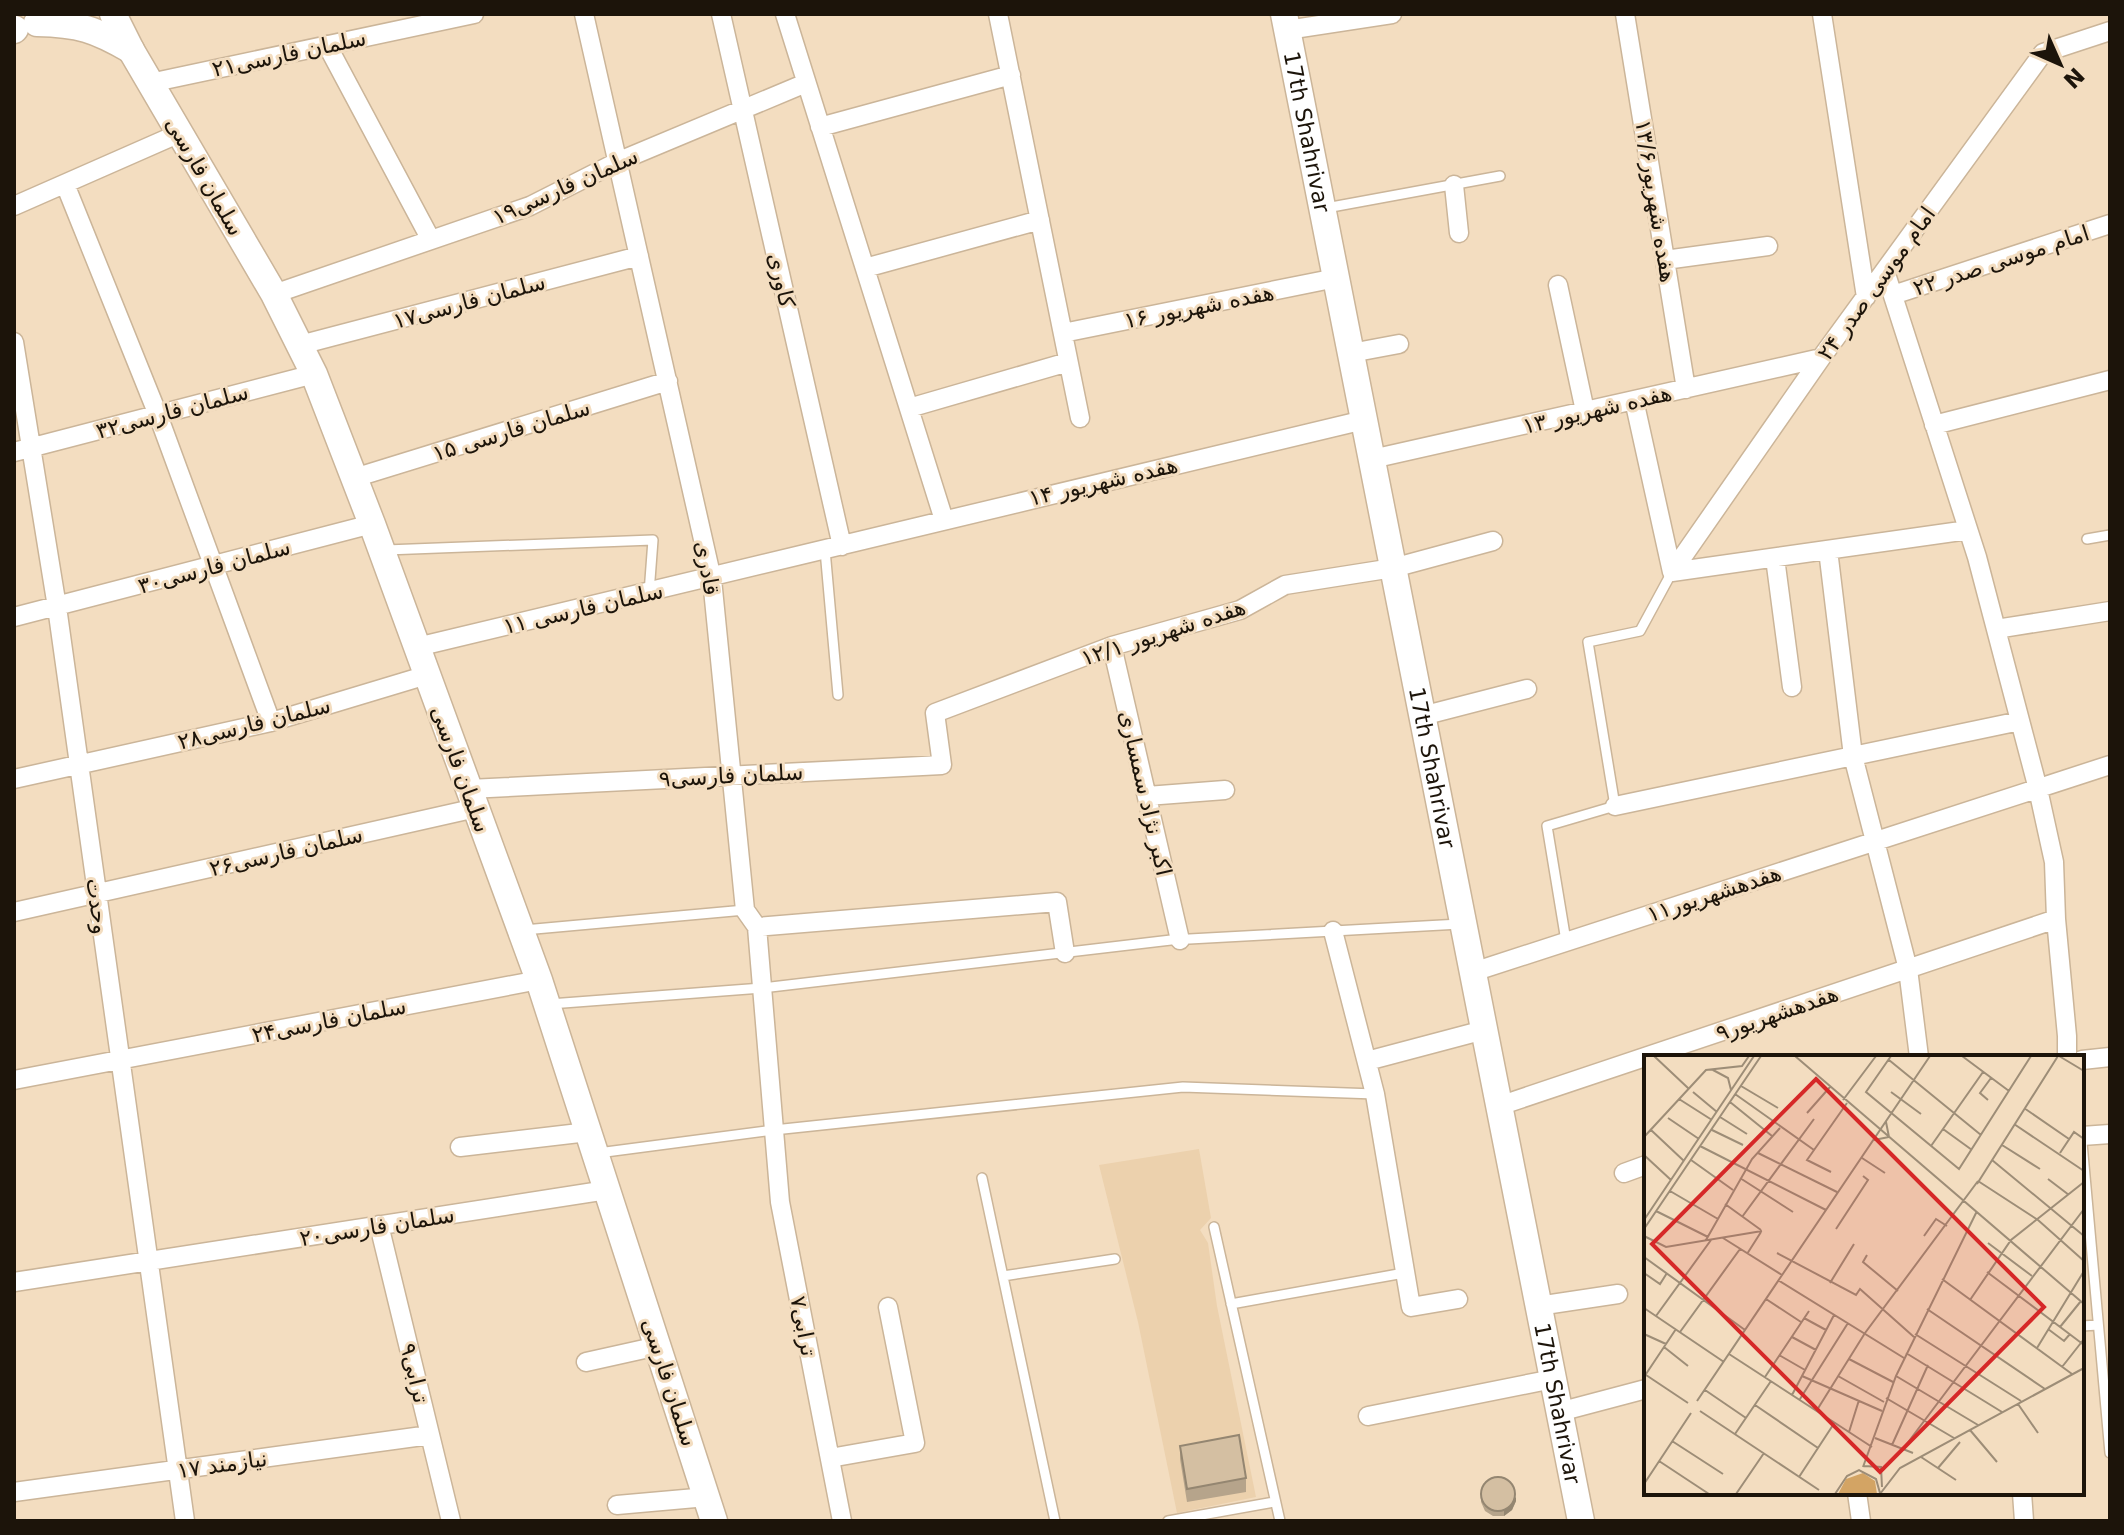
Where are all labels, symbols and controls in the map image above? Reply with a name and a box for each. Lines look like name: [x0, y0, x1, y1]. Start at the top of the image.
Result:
north arrow: [2020, 24, 2100, 104]
street label: سلمان فارسی۲۱: [210, 25, 368, 82]
street label: 17th Shahrivar: [1279, 49, 1335, 215]
text: N: [2058, 62, 2089, 93]
street label: سلمان فارسی: [161, 112, 249, 240]
street label: هفده شهریور۱۳/۶: [1630, 118, 1681, 284]
street label: سلمان فارسی۱۹: [489, 143, 642, 230]
street label: امام موسی صدر ۲۴: [1812, 202, 1940, 365]
street label: امام موسی صدر ۲۲: [1910, 220, 2092, 301]
street label: کاوری: [763, 250, 800, 311]
street label: سلمان فارسی۱۷: [390, 269, 548, 334]
street label: هفده شهریور ۱۶: [1122, 280, 1276, 333]
street label: سلمان فارسی۳۲: [93, 379, 251, 444]
street label: هفده شهریور ۱۳: [1520, 380, 1674, 439]
street label: سلمان فارسی ۱۵: [429, 395, 593, 466]
street label: هفده شهریور ۱۴: [1026, 452, 1180, 511]
street label: سلمان فارسی۳۰: [135, 534, 293, 599]
street label: قادری: [690, 539, 725, 597]
street label: سلمان فارسی ۱۱: [501, 578, 666, 639]
street label: هفده شهریور ۱۲/۱: [1078, 594, 1249, 671]
street label: 17th Shahrivar: [1404, 685, 1460, 851]
street label: سلمان فارسی۲۸: [175, 692, 333, 755]
street label: سلمان فارسی: [426, 702, 495, 836]
street label: اکبر نژاد سمساری: [1114, 708, 1177, 878]
street label: سلمان فارسی۹: [658, 759, 804, 792]
street label: سلمان فارسی۲۶: [207, 822, 365, 881]
street label: هفدهشهریور۱۱: [1644, 860, 1784, 927]
street label: وحدت: [81, 876, 114, 936]
street label: هفدهشهریور۹: [1713, 981, 1842, 1046]
street label: سلمان فارسی۲۴: [250, 993, 408, 1048]
inset map: [1644, 1055, 2084, 1495]
street label: سلمان فارسی۲۰: [298, 1202, 456, 1251]
street label: ترابی۷: [785, 1294, 822, 1358]
street label: سلمان فارسی: [637, 1315, 702, 1449]
street label: 17th Shahrivar: [1529, 1321, 1586, 1487]
street label: ترابی۹: [395, 1341, 434, 1406]
street label: نیازمند ۱۷: [175, 1446, 269, 1483]

